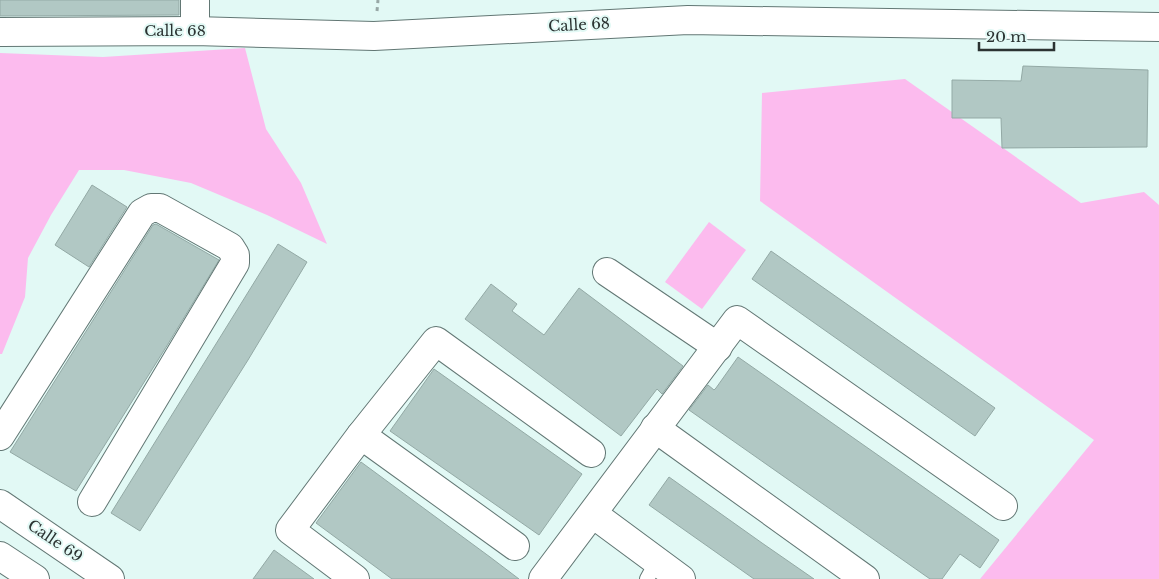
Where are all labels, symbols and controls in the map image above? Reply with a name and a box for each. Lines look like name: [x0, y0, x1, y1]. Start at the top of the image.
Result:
street label: Calle 68: [548, 13, 610, 36]
scale bar: [979, 20, 1054, 52]
street label: Calle 68: [144, 21, 206, 40]
text: 20 m: [986, 27, 1026, 46]
street label: Calle 69: [24, 515, 86, 566]

